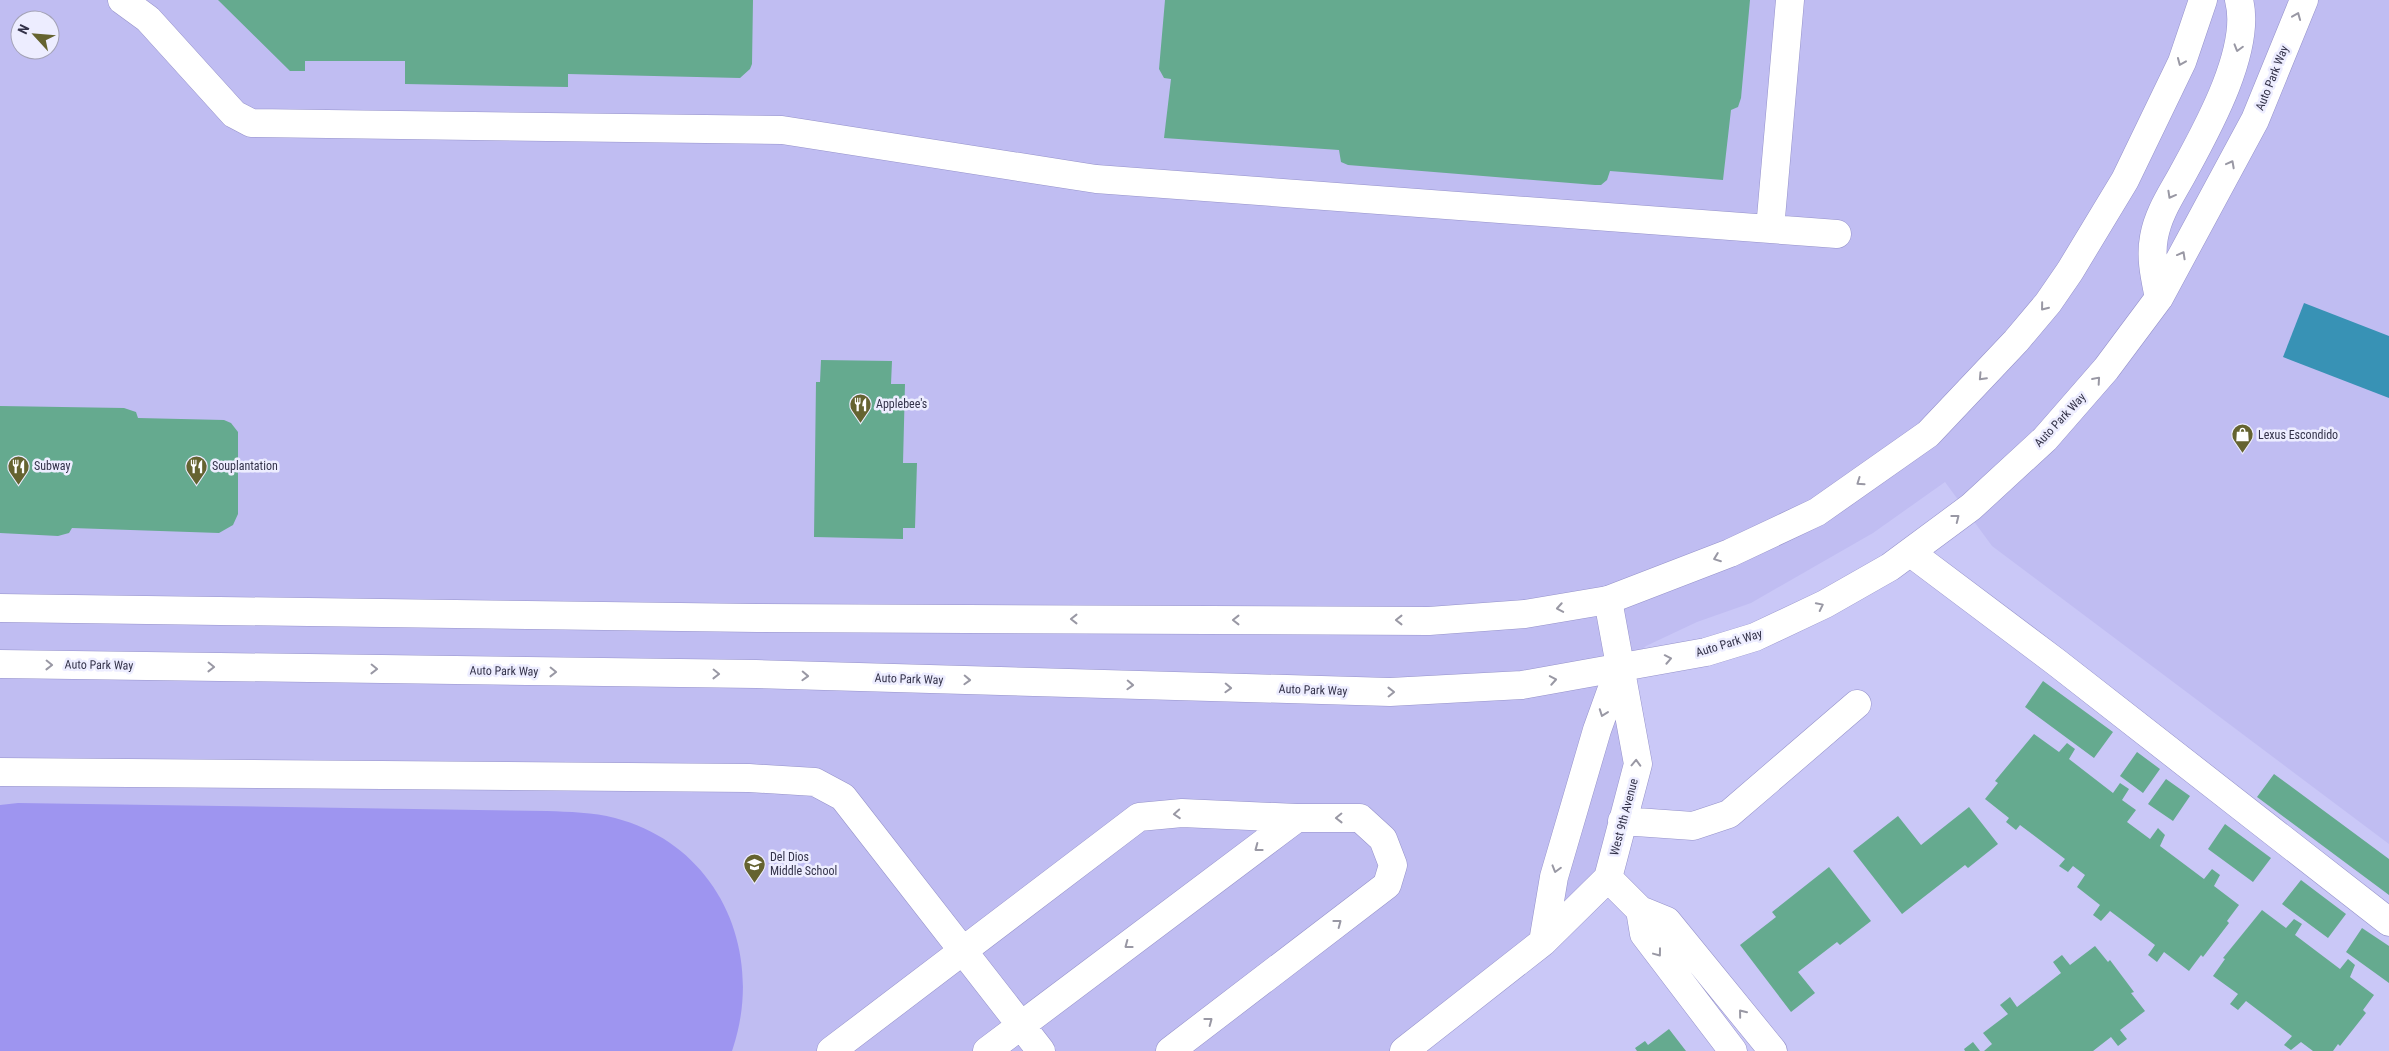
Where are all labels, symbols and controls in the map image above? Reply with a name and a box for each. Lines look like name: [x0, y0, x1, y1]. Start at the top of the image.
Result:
north arrow: [10, 10, 60, 60]
one-way arrow: [2291, 12, 2301, 21]
text: N: [14, 22, 32, 37]
one-way arrow: [2233, 43, 2243, 52]
street label: Auto Park Way: [2253, 44, 2291, 112]
one-way arrow: [2177, 57, 2187, 66]
one-way arrow: [2225, 161, 2235, 170]
one-way arrow: [2167, 190, 2177, 199]
one-way arrow: [2176, 251, 2186, 260]
one-way arrow: [2041, 302, 2050, 311]
one-way arrow: [1979, 371, 1988, 380]
one-way arrow: [2091, 376, 2100, 385]
street label: Auto Park Way: [2031, 390, 2089, 450]
restaurant icon: Applebee's: [848, 392, 872, 423]
place label: Applebee's: [876, 397, 927, 411]
shop icon: Lexus Escondido: [2230, 423, 2254, 454]
place label: Lexus Escondido: [2258, 428, 2338, 442]
restaurant icon: Subway: [6, 454, 30, 485]
restaurant icon: Souplantation: [184, 454, 208, 485]
place label: Subway: [34, 459, 70, 473]
place label: Souplantation: [212, 459, 278, 473]
one-way arrow: [1856, 476, 1865, 485]
one-way arrow: [1951, 515, 1960, 524]
one-way arrow: [1713, 552, 1721, 562]
one-way arrow: [1556, 602, 1565, 612]
one-way arrow: [1815, 603, 1824, 613]
one-way arrow: [1069, 614, 1077, 624]
one-way arrow: [1232, 615, 1240, 625]
one-way arrow: [1394, 615, 1402, 625]
street label: Auto Park Way: [1694, 626, 1764, 660]
one-way arrow: [1663, 654, 1672, 664]
street label: Auto Park Way: [65, 657, 133, 673]
one-way arrow: [45, 660, 53, 670]
one-way arrow: [208, 662, 215, 672]
street label: Auto Park Way: [470, 663, 538, 679]
one-way arrow: [370, 664, 378, 675]
one-way arrow: [550, 667, 557, 677]
one-way arrow: [712, 669, 720, 679]
one-way arrow: [802, 671, 809, 681]
street label: Auto Park Way: [874, 671, 944, 687]
one-way arrow: [964, 675, 972, 686]
one-way arrow: [1548, 675, 1557, 686]
one-way arrow: [1126, 680, 1134, 690]
one-way arrow: [1224, 682, 1232, 693]
street label: Auto Park Way: [1278, 682, 1348, 698]
one-way arrow: [1387, 686, 1395, 697]
one-way arrow: [1599, 709, 1609, 717]
one-way arrow: [1630, 759, 1641, 767]
street label: West 9th Avenue: [1607, 777, 1641, 857]
one-way arrow: [1173, 808, 1181, 819]
one-way arrow: [1335, 813, 1342, 823]
one-way arrow: [1255, 842, 1264, 850]
place label: Del Dios Middle School: [770, 850, 837, 878]
school or university icon: Del Dios Middle School: [742, 852, 766, 883]
one-way arrow: [1552, 864, 1562, 873]
one-way arrow: [1332, 920, 1341, 928]
one-way arrow: [1125, 940, 1134, 948]
one-way arrow: [1653, 947, 1661, 956]
one-way arrow: [1739, 1010, 1748, 1019]
one-way arrow: [1203, 1019, 1212, 1027]

